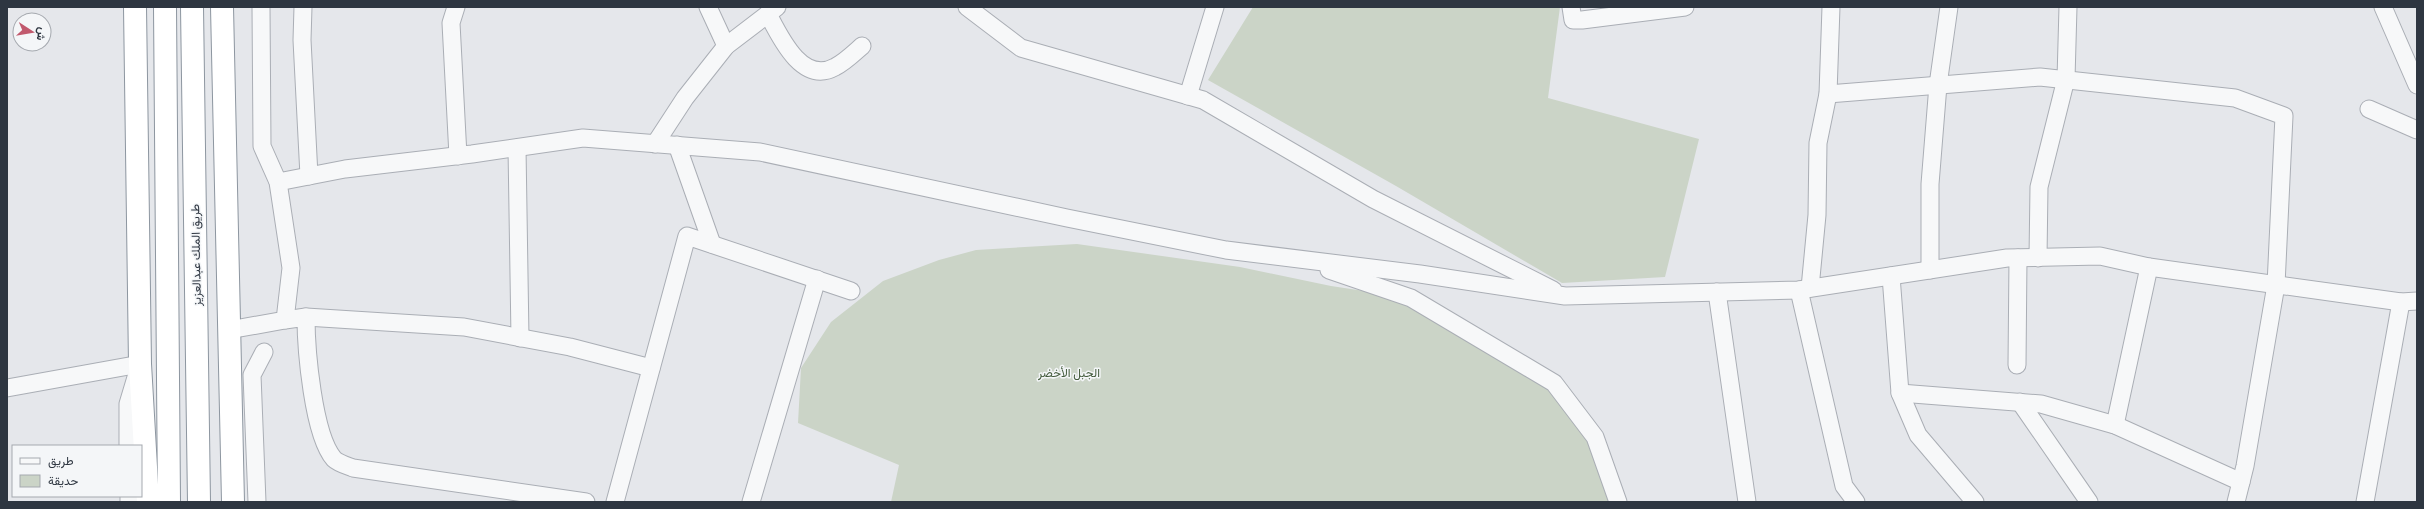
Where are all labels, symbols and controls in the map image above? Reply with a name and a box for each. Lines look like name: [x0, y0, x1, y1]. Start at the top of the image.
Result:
north arrow: [12, 12, 52, 52]
text: ش: [34, 26, 50, 42]
street label: طريق الملك عبدالعزيز: [187, 204, 205, 307]
park label: الجبل الأخضر: [1037, 365, 1100, 381]
legend: [12, 445, 142, 497]
text: طريق: [48, 453, 74, 469]
text: حديقة: [48, 473, 78, 489]

